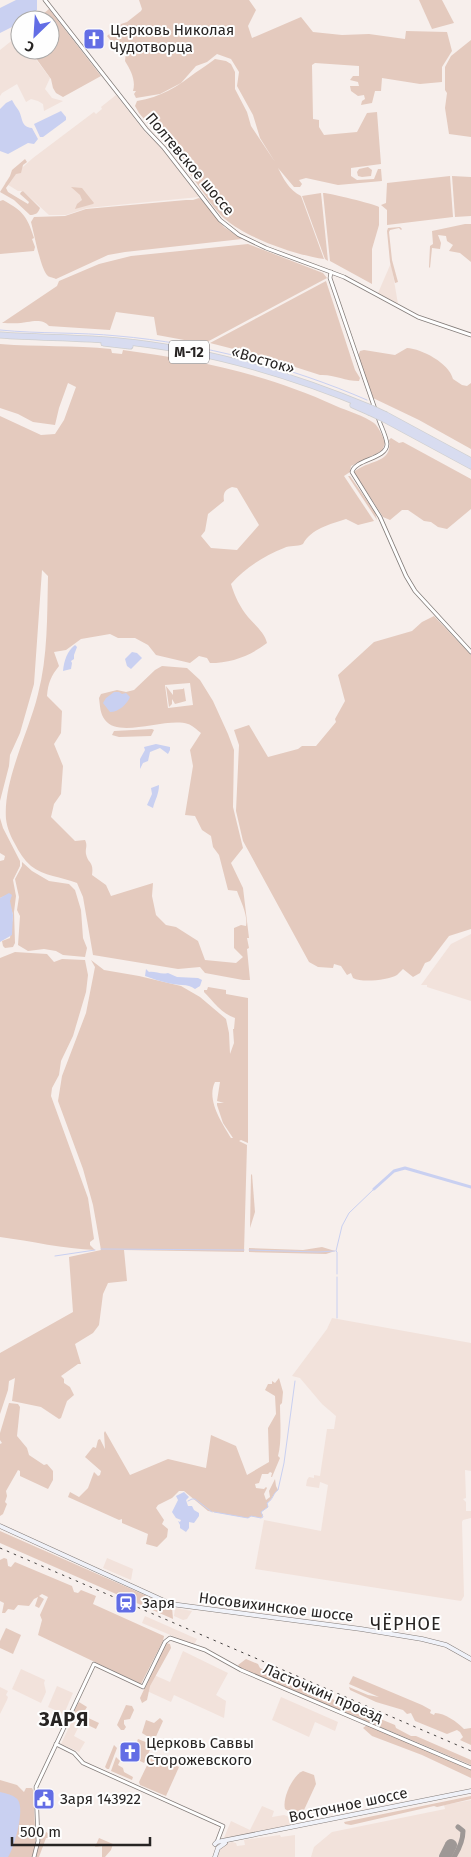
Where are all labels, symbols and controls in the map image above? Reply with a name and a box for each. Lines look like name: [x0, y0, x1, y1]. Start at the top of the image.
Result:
north arrow: [10, 10, 60, 60]
place label: Церковь Николая Чудотворца: [110, 21, 234, 56]
church icon: Церковь Николая Чудотворца: [82, 27, 106, 51]
text: С: [22, 37, 37, 56]
street label: Полтевское шоссе: [142, 109, 238, 219]
road number: М-12: [169, 341, 209, 364]
street label: «Восток»: [229, 342, 297, 378]
street label: Носовихинское шоссе: [198, 1589, 354, 1625]
station icon: Заря: [114, 1591, 138, 1615]
place label: Заря: [142, 1594, 175, 1612]
district label: ЧЁРНОЕ: [370, 1613, 442, 1635]
street label: Ласточкин проезд: [260, 1660, 386, 1726]
district label: ЗАРЯ: [38, 1707, 89, 1731]
place label: Церковь Саввы Сторожевского: [146, 1734, 254, 1769]
church icon: Церковь Саввы Сторожевского: [118, 1740, 142, 1764]
street label: Восточное шоссе: [287, 1784, 409, 1826]
public building icon: Заря 143922: [32, 1787, 56, 1811]
place label: Заря 143922: [60, 1790, 141, 1808]
scale bar: [12, 1814, 150, 1846]
text: 500 m: [20, 1823, 61, 1841]

